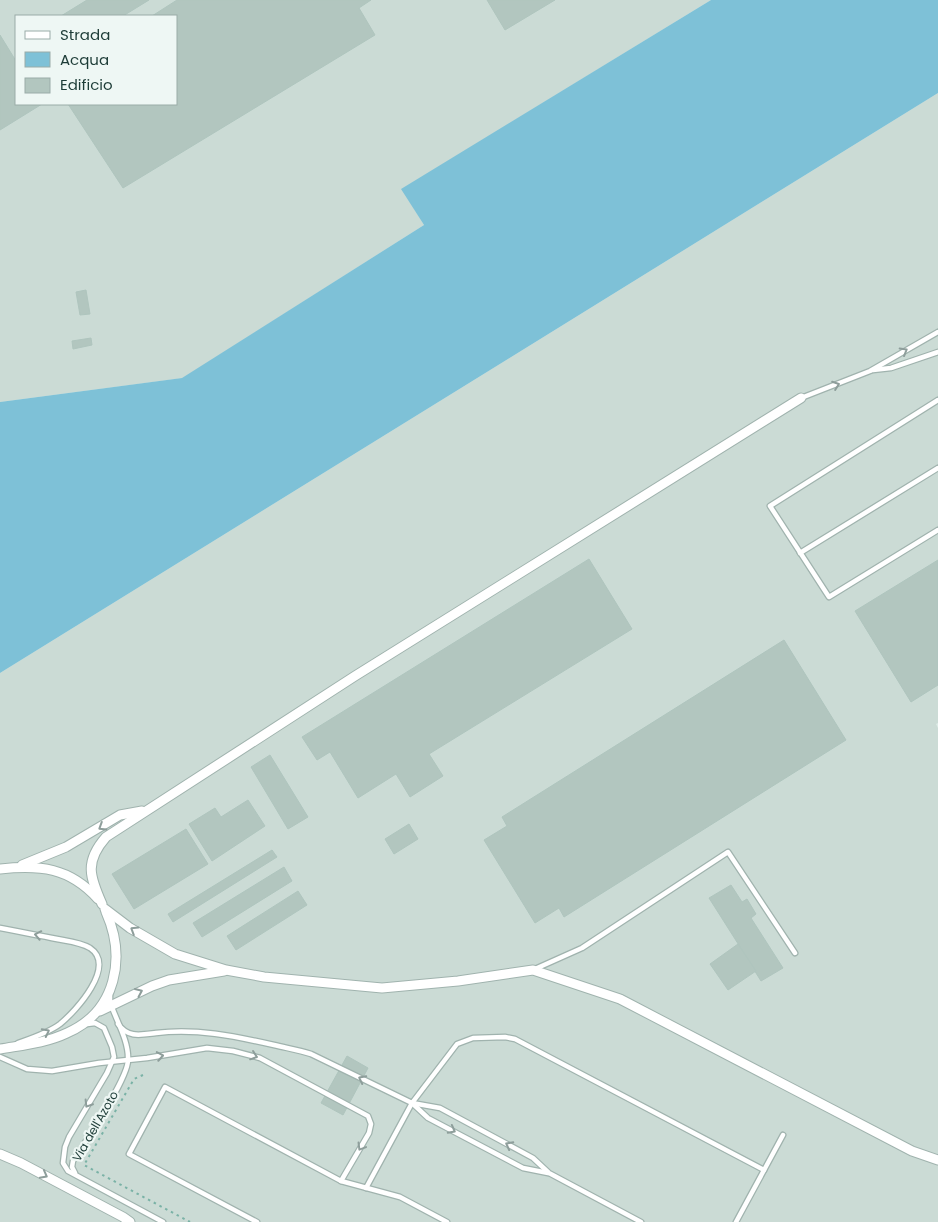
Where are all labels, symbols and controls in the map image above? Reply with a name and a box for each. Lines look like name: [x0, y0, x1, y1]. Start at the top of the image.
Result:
legend: [15, 15, 178, 105]
text: Strada: [60, 24, 110, 45]
text: Acqua: [60, 49, 109, 70]
text: Edificio: [60, 74, 113, 95]
one-way arrow: [898, 347, 907, 357]
one-way arrow: [831, 381, 840, 391]
one-way arrow: [98, 820, 107, 830]
one-way arrow: [130, 927, 140, 936]
one-way arrow: [33, 931, 42, 941]
one-way arrow: [134, 987, 143, 998]
one-way arrow: [40, 1028, 49, 1038]
one-way arrow: [250, 1050, 258, 1060]
one-way arrow: [155, 1052, 164, 1062]
one-way arrow: [358, 1075, 367, 1085]
street label: Via dell'Azoto: [68, 1087, 122, 1164]
one-way arrow: [85, 1098, 94, 1107]
one-way arrow: [446, 1124, 455, 1134]
one-way arrow: [357, 1141, 367, 1150]
one-way arrow: [506, 1141, 515, 1151]
one-way arrow: [39, 1169, 48, 1179]

